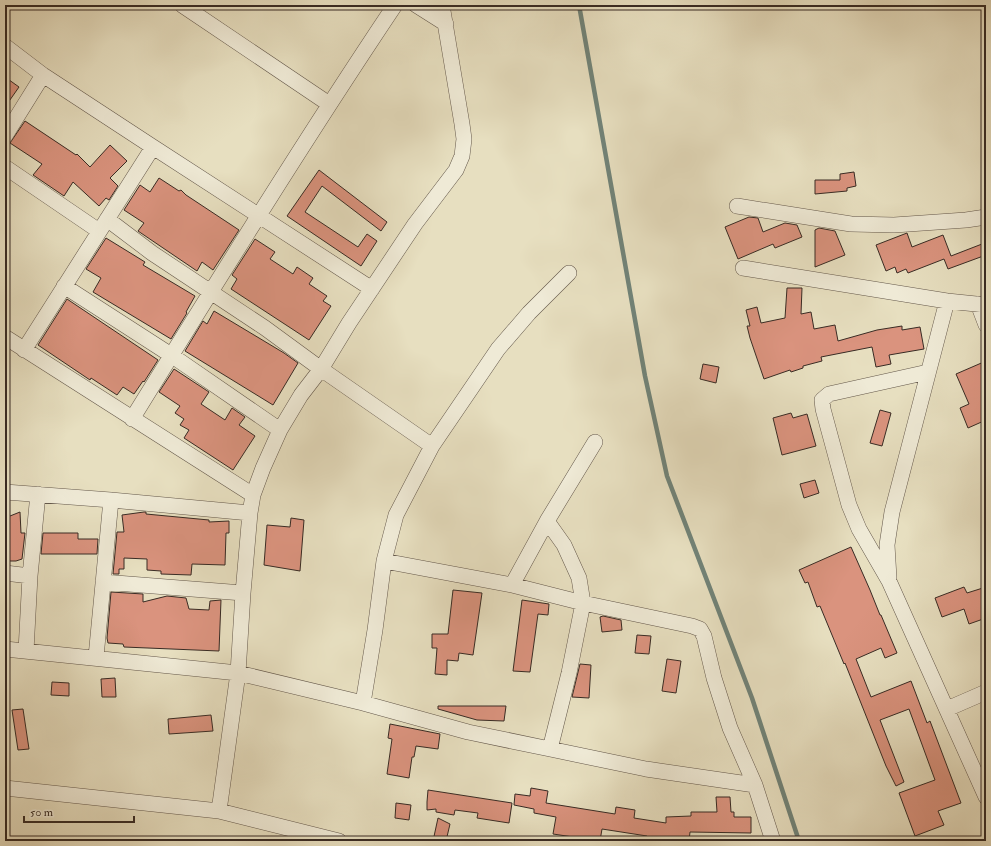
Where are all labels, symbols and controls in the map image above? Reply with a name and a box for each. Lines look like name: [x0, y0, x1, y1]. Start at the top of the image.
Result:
scale bar: [24, 798, 134, 824]
text: 50 m: [30, 805, 54, 820]

